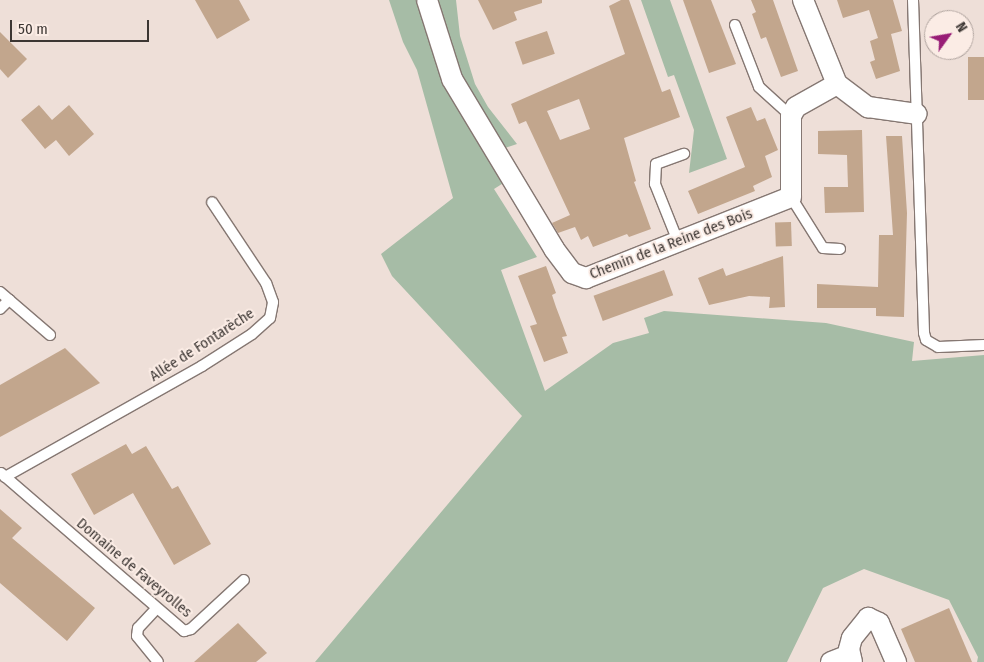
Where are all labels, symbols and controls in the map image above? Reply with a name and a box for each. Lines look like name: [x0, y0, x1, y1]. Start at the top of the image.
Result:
scale bar: [12, 10, 151, 42]
north arrow: [924, 10, 974, 60]
text: N: [952, 19, 971, 35]
text: 50 m: [18, 20, 48, 38]
street label: Chemin de la Reine des Bois: [587, 205, 755, 283]
street label: Allée de Fontarèche: [146, 304, 258, 386]
street label: Domaine de Faveyrolles: [73, 515, 195, 621]

